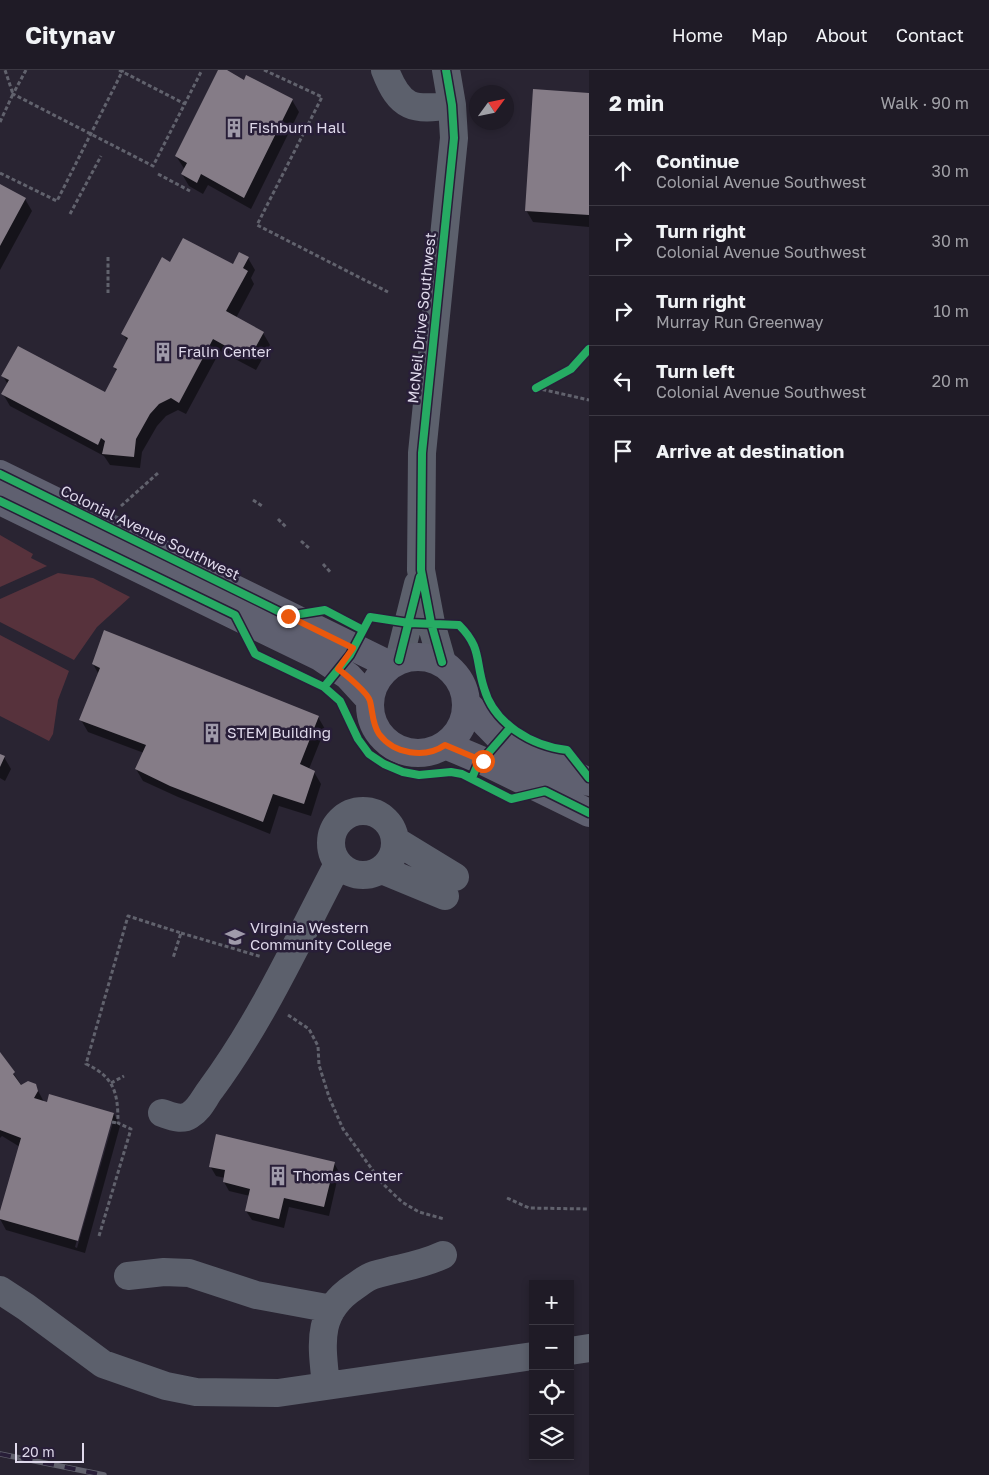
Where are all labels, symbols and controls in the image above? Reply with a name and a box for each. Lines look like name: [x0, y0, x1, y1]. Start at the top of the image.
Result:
text: Citynav: [25, 20, 115, 49]
text: Home: [672, 24, 723, 46]
text: Map: [751, 24, 788, 46]
text: About: [816, 24, 868, 46]
text: Contact: [896, 24, 964, 46]
north arrow: [469, 85, 514, 130]
text: 2 min: [609, 90, 664, 116]
text: Walk · 90 m: [881, 93, 969, 113]
building icon: Fishburn Hall: [223, 117, 245, 139]
place label: Fishburn Hall: [249, 118, 346, 136]
text: Continue: [656, 149, 739, 172]
icon: ahead: [609, 157, 637, 185]
text: 30 m: [932, 161, 969, 181]
text: Colonial Avenue Southwest: [656, 172, 866, 192]
text: Turn right: [656, 219, 746, 242]
icon: right: [609, 227, 637, 255]
street label: McNeil Drive Southwest: [403, 231, 439, 404]
text: 30 m: [932, 231, 969, 251]
text: Colonial Avenue Southwest: [656, 242, 866, 262]
text: Turn right: [656, 289, 746, 312]
icon: right: [609, 297, 637, 325]
text: 10 m: [933, 301, 969, 321]
text: Murray Run Greenway: [656, 312, 823, 332]
building icon: Fralin Center: [152, 341, 174, 363]
place label: Fralin Center: [178, 342, 272, 360]
text: Turn left: [656, 359, 735, 382]
icon: left: [609, 367, 637, 395]
text: 20 m: [932, 371, 969, 391]
text: Colonial Avenue Southwest: [656, 382, 866, 402]
icon: arrive: [609, 437, 637, 465]
text: Arrive at destination: [656, 439, 844, 462]
street label: Colonial Avenue Southwest: [58, 481, 243, 583]
route end: [277, 605, 300, 628]
building icon: STEM Building: [201, 722, 223, 744]
place label: STEM Building: [227, 723, 331, 741]
route start: [472, 750, 495, 773]
place label: Virginia Western Community College: [250, 918, 392, 953]
school or university icon: Virginia Western Community College: [224, 926, 246, 948]
building icon: Thomas Center: [267, 1165, 289, 1187]
place label: Thomas Center: [293, 1166, 403, 1184]
map controls: [529, 1280, 574, 1460]
button: +: [529, 1280, 574, 1325]
button: −: [529, 1325, 574, 1370]
button: locate: [529, 1370, 574, 1415]
button: layers: [529, 1415, 574, 1460]
scale bar: [15, 1440, 84, 1463]
text: 20 m: [22, 1443, 55, 1460]

